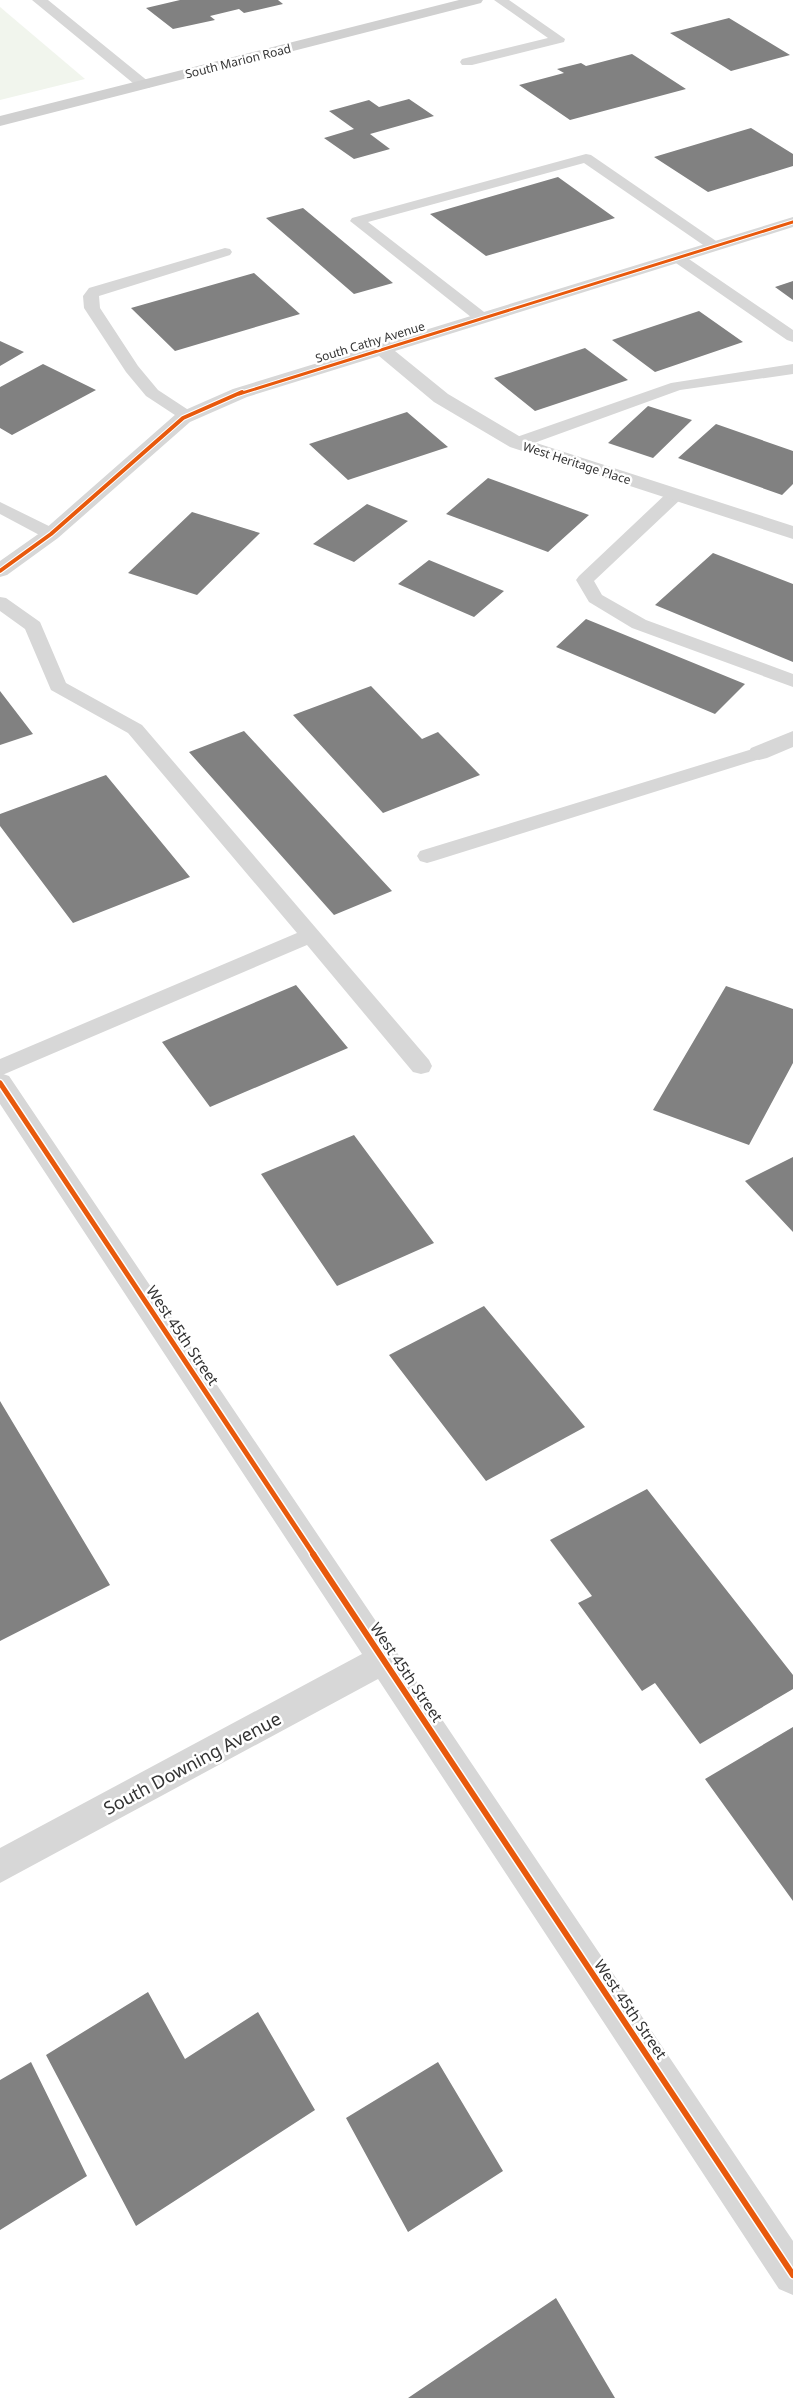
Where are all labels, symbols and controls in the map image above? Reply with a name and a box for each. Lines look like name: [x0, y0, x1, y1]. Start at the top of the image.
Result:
street label: South Marion Road: [183, 40, 293, 82]
street label: South Cathy Avenue: [313, 317, 427, 367]
street label: West Heritage Place: [521, 438, 633, 489]
street label: West 45th Street: [142, 1281, 224, 1389]
street label: West 45th Street: [366, 1618, 448, 1726]
street label: South Downing Avenue: [99, 1706, 285, 1820]
street label: West 45th Street: [590, 1955, 672, 2063]

